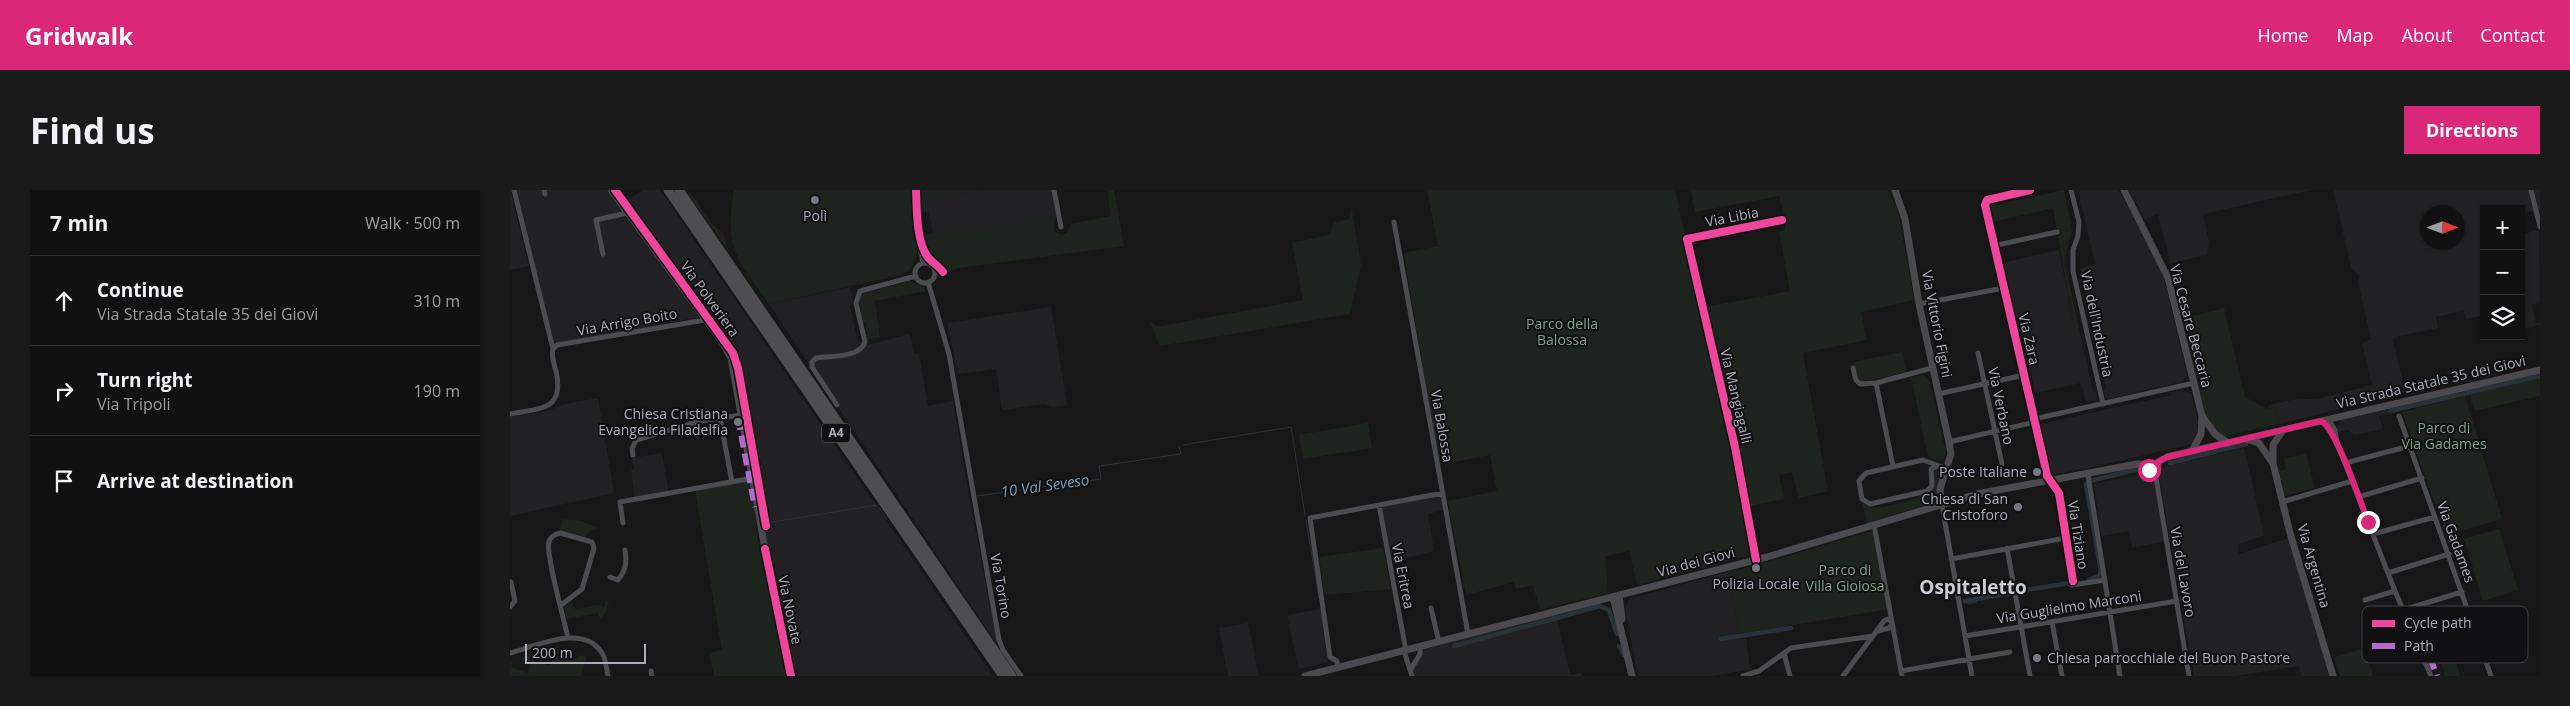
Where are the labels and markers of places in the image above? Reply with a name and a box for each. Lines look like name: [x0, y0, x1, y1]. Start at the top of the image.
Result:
marker: Polì: [809, 194, 821, 206]
place label: Polì: [803, 206, 827, 225]
place label: Chiesa Cristiana Evangelica Filadelfia: [598, 404, 728, 439]
marker: Chiesa Cristiana Evangelica Filadelfia: [732, 416, 744, 428]
place label: Poste Italiane: [1939, 462, 2027, 481]
marker: Poste Italiane: [2031, 466, 2043, 478]
place label: Chiesa di San Cristoforo: [1921, 489, 2008, 524]
marker: Chiesa di San Cristoforo: [2012, 501, 2024, 513]
marker: Polizia Locale: [1750, 562, 1762, 574]
place label: Polizia Locale: [1712, 574, 1800, 593]
place label: Chiesa parrocchiale del Buon Pastore: [2047, 648, 2290, 667]
marker: Chiesa parrocchiale del Buon Pastore: [2031, 652, 2043, 664]

